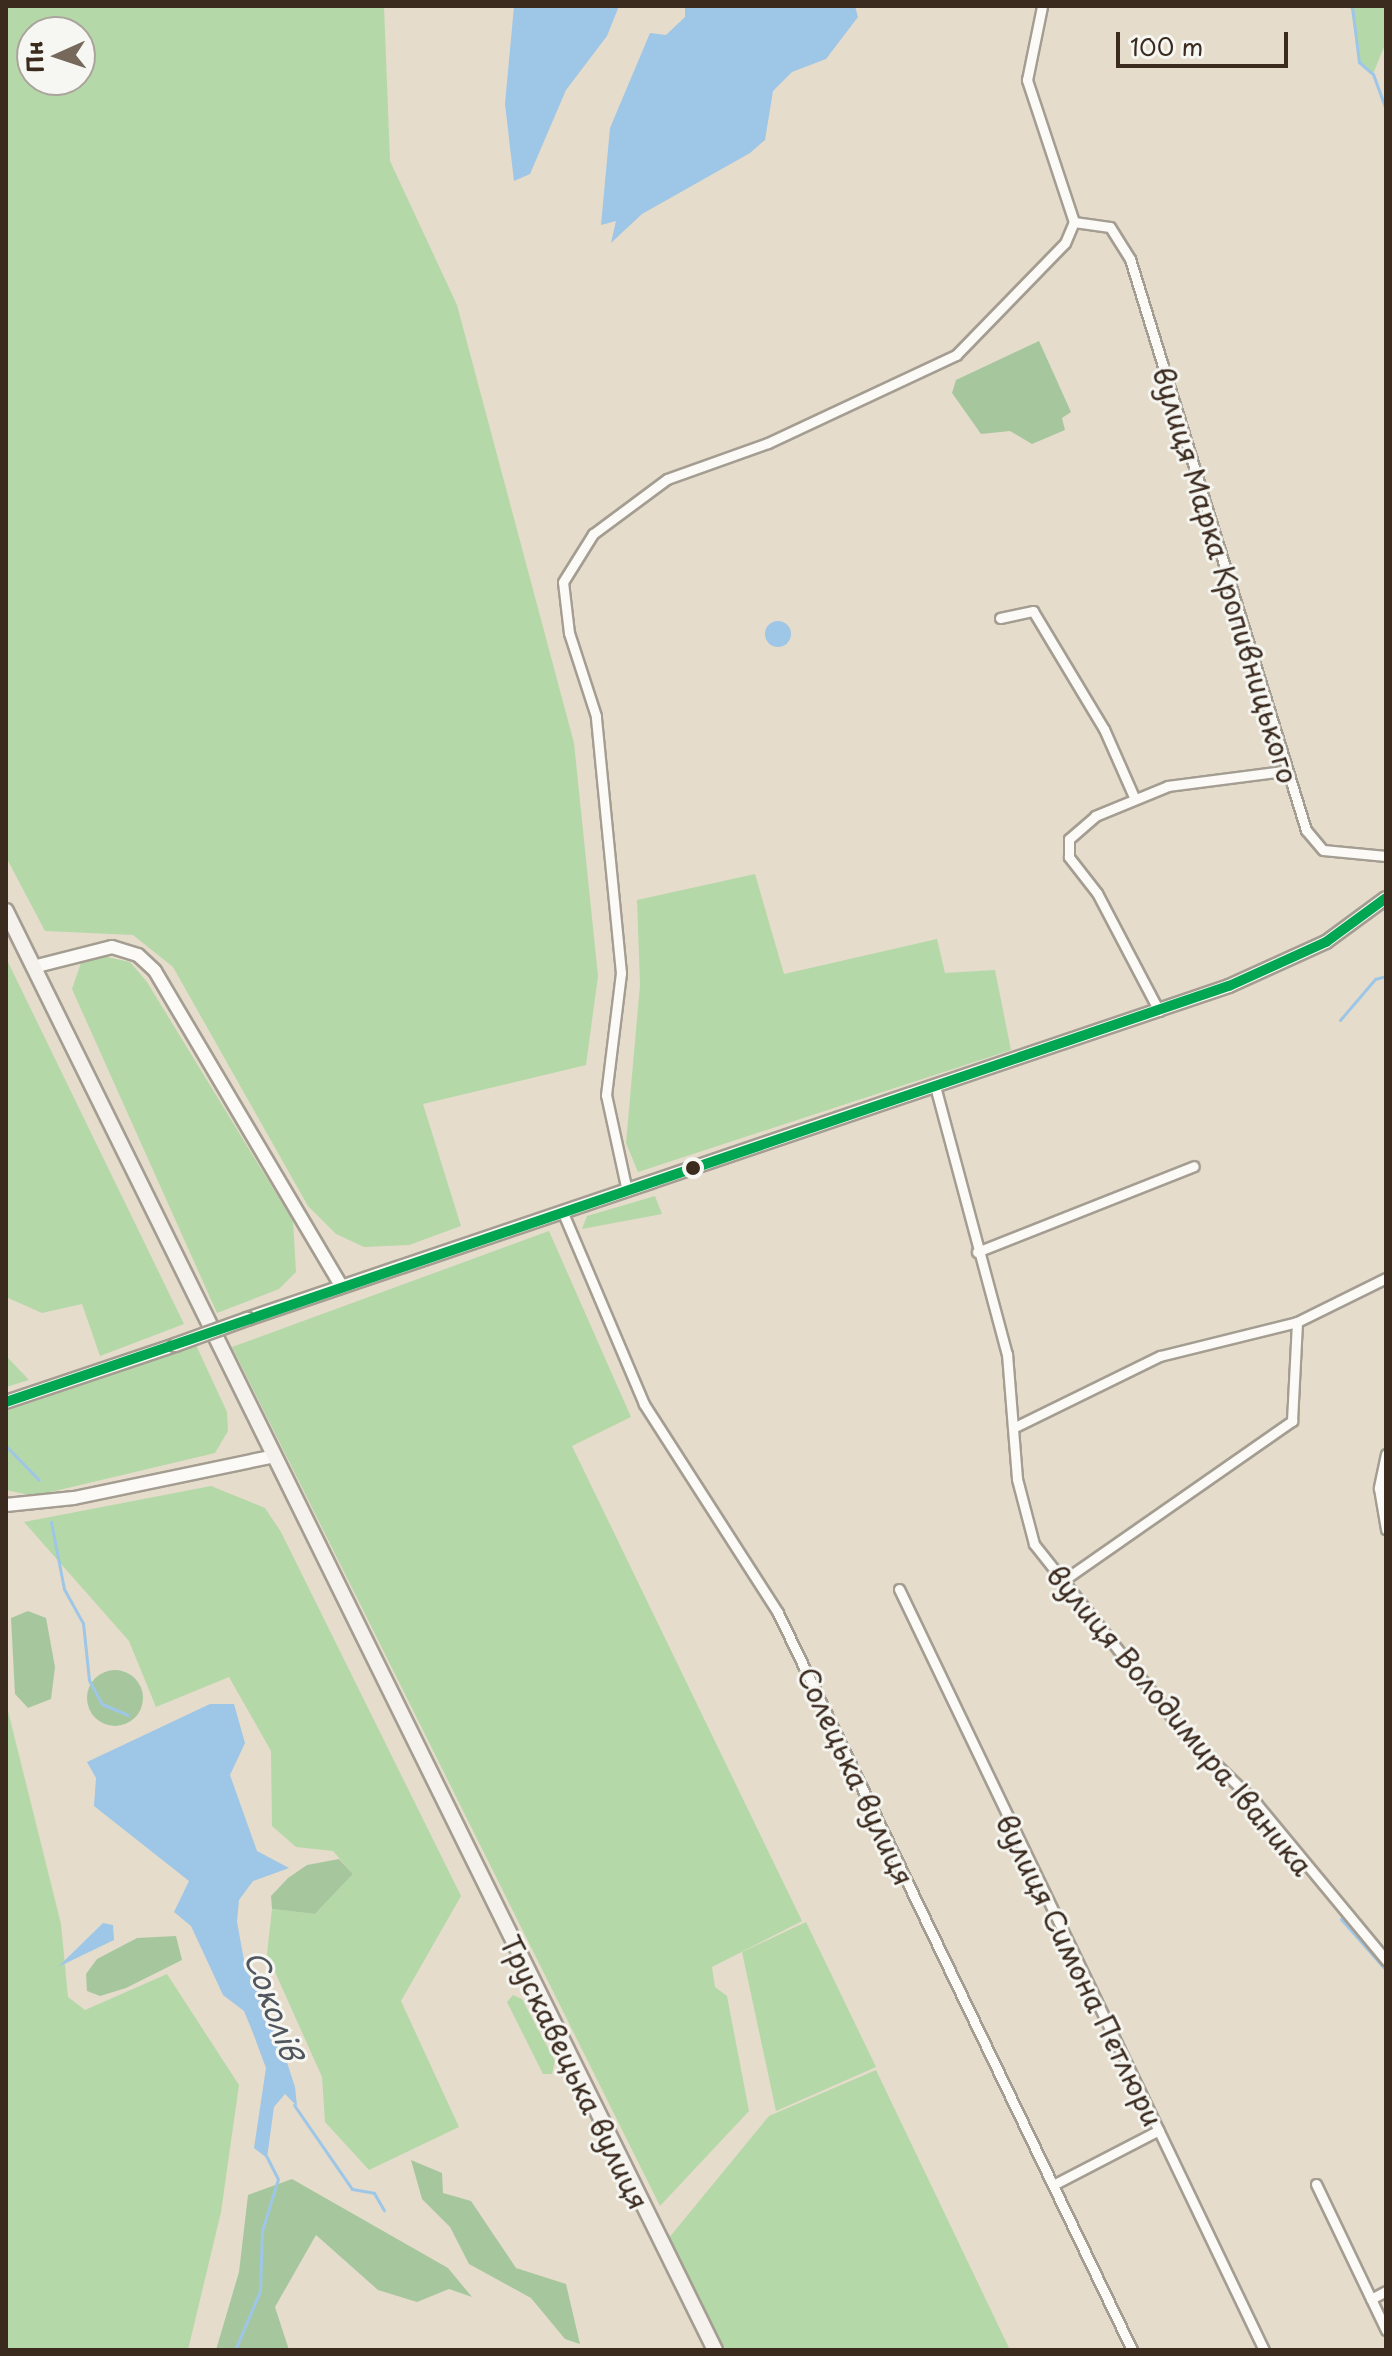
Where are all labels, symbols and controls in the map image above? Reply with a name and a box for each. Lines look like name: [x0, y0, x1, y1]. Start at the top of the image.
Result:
north arrow: [16, 16, 96, 96]
scale bar: [1120, 16, 1292, 66]
text: 100 m: [1130, 28, 1203, 64]
text: Пн: [16, 40, 51, 74]
street label: вулиця Марка Кропивницького: [1146, 361, 1306, 789]
unlabelled marker: [685, 1160, 701, 1176]
street label: вулиця Володимира Іваника: [1040, 1558, 1320, 1882]
street label: Солецька вулиця: [790, 1661, 922, 1891]
street label: вулиця Симона Петлюри: [989, 1807, 1171, 2133]
street label: Трускавецька вулиця: [494, 1929, 656, 2215]
water label: Соколів: [238, 1945, 310, 2065]

